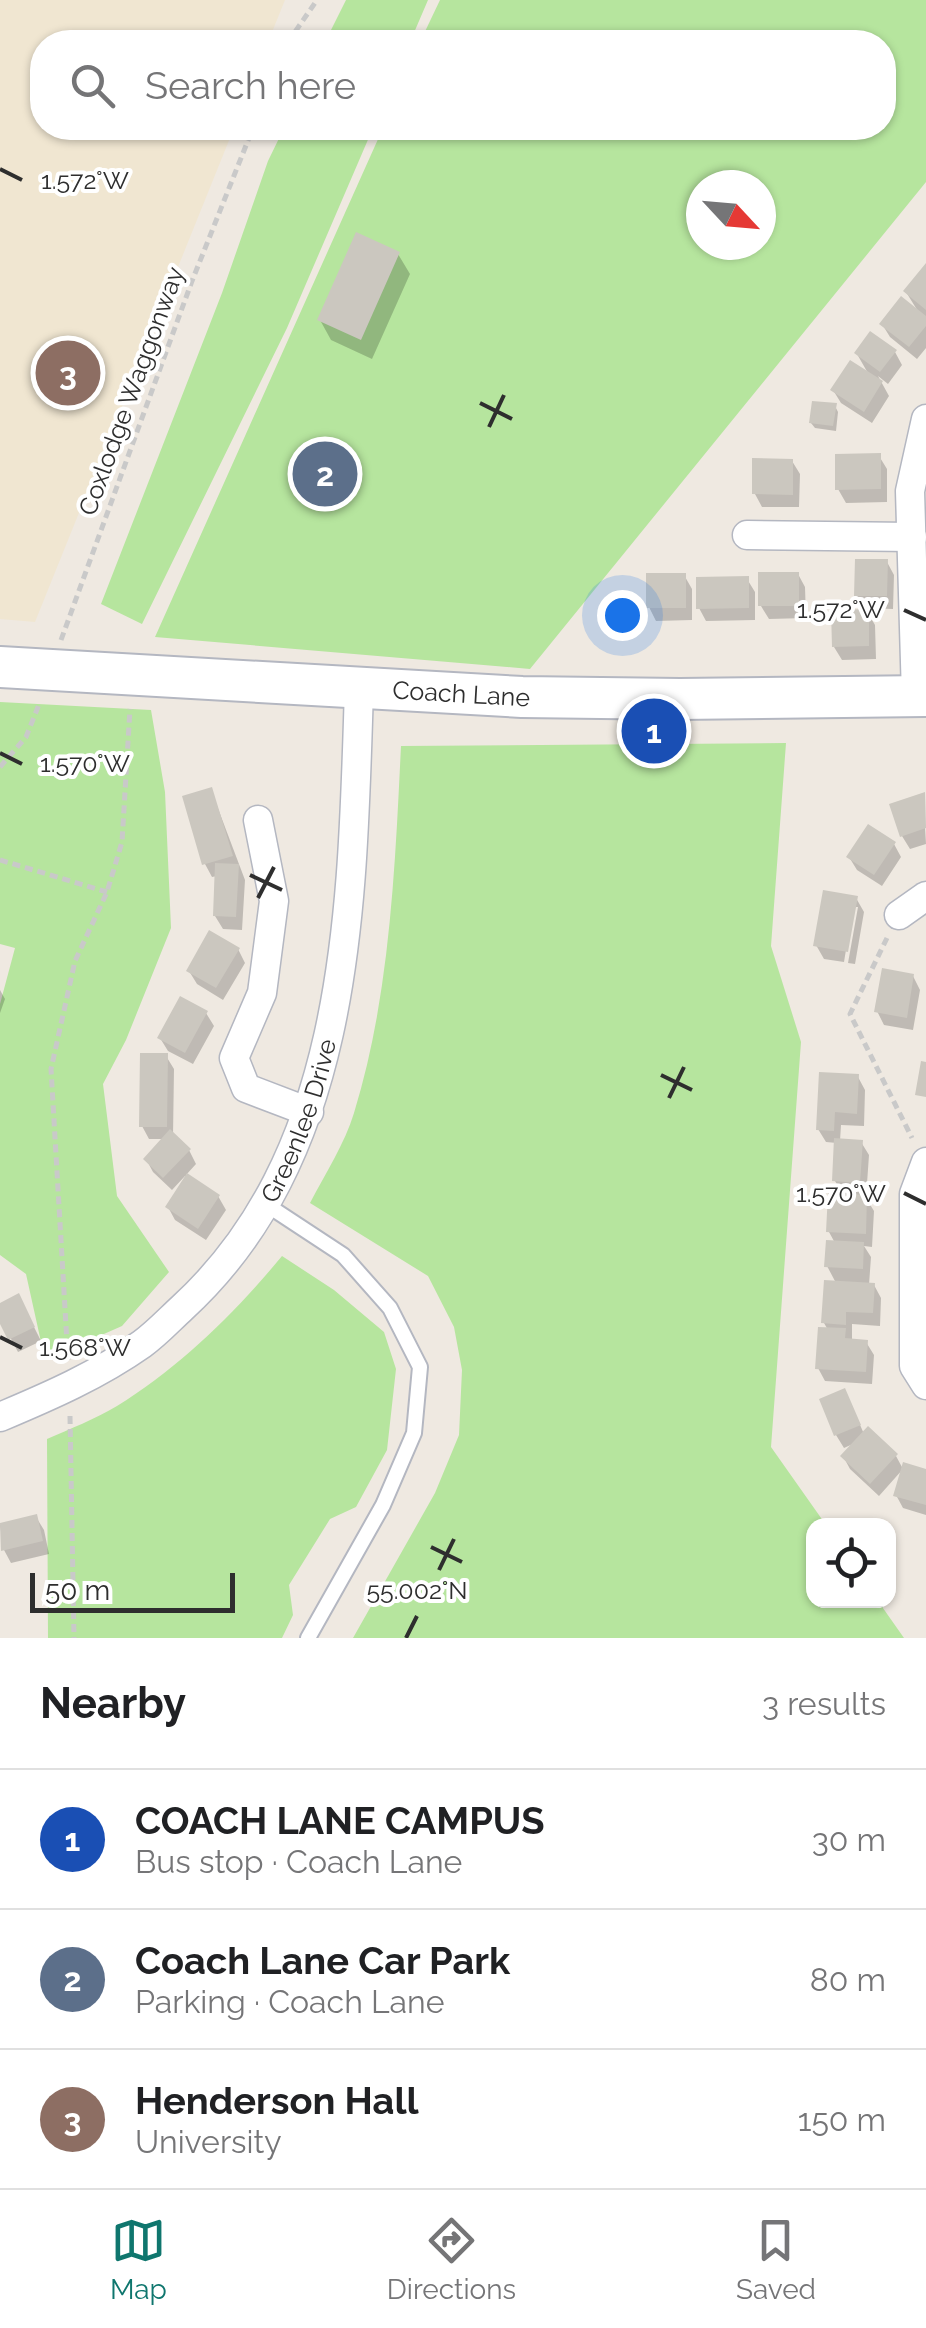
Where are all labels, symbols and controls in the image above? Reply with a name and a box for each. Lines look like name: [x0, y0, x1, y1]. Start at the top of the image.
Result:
search box: [30, 30, 896, 140]
icon: search: [65, 58, 120, 113]
text: Search here: [145, 63, 356, 108]
text: 1.572°W: [41, 165, 129, 195]
north arrow: [686, 170, 776, 260]
street label: Coxlodge Waggonway: [72, 262, 190, 519]
pin: 3: [36, 336, 100, 410]
pin: 2: [292, 436, 358, 512]
your location: [597, 590, 648, 641]
text: 1.572°W: [797, 594, 885, 624]
street label: Coach Lane: [392, 675, 530, 712]
pin: 1: [622, 694, 686, 768]
text: 1.570°W: [40, 748, 130, 778]
street label: Greenlee Drive: [254, 1036, 342, 1208]
text: 1.570°W: [796, 1178, 886, 1208]
text: 1.568°W: [39, 1332, 131, 1362]
map controls: [806, 1518, 896, 1608]
button: locate: [806, 1518, 896, 1608]
scale bar: [30, 1568, 235, 1612]
text: 50 m: [45, 1574, 110, 1607]
text: 55.002°N: [366, 1575, 468, 1605]
text: Nearby: [40, 1679, 186, 1728]
text: 3 results: [762, 1685, 886, 1722]
text: COACH LANE CAMPUS: [135, 1798, 545, 1843]
text: 1: [65, 1821, 80, 1858]
text: 30 m: [812, 1821, 886, 1858]
text: Bus stop · Coach Lane: [135, 1843, 462, 1880]
text: Coach Lane Car Park: [135, 1938, 510, 1983]
text: 2: [63, 1961, 82, 1998]
text: 80 m: [810, 1961, 886, 1998]
text: Parking · Coach Lane: [135, 1983, 444, 2020]
text: Henderson Hall: [135, 2078, 419, 2123]
text: 3: [64, 2101, 81, 2138]
text: 150 m: [798, 2101, 886, 2138]
text: University: [135, 2123, 282, 2160]
tab: Map: [110, 2213, 167, 2306]
tab: Directions: [387, 2213, 516, 2306]
tab: Saved: [736, 2213, 816, 2306]

